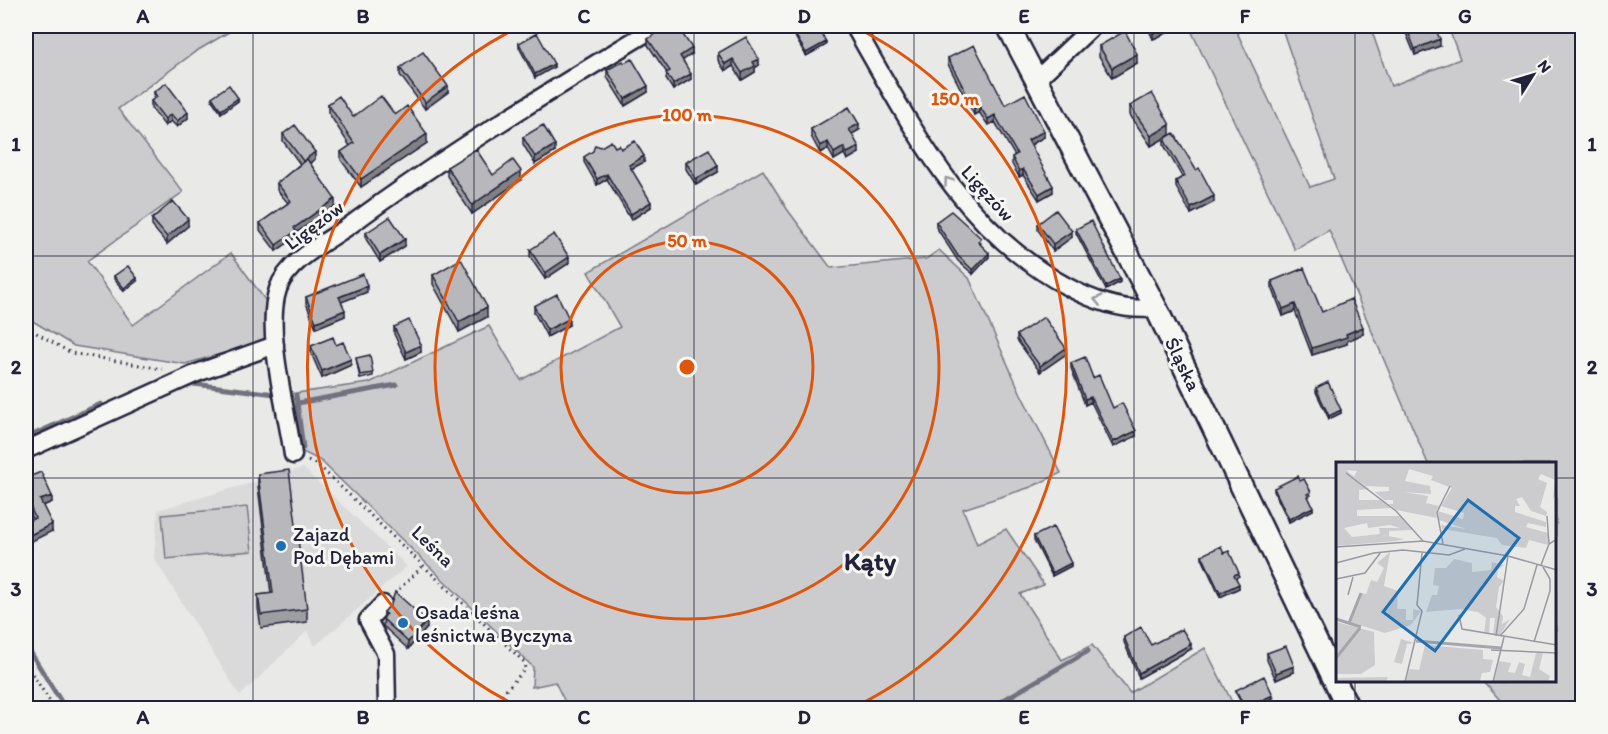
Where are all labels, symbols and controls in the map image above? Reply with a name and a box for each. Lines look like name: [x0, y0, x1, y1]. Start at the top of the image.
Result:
text: A: [136, 4, 150, 28]
text: B: [357, 4, 370, 28]
text: C: [578, 4, 591, 28]
text: D: [797, 4, 811, 28]
text: E: [1018, 4, 1030, 28]
text: F: [1240, 4, 1251, 28]
text: G: [1458, 4, 1472, 28]
north arrow: [1503, 45, 1563, 105]
text: N: [1534, 56, 1555, 76]
text: 150 m: [931, 88, 980, 110]
text: 100 m: [662, 104, 713, 126]
text: 1: [11, 132, 21, 156]
text: 1: [1587, 132, 1597, 156]
street label: Ligęzów: [956, 160, 1020, 226]
one-way arrow: [944, 177, 955, 188]
street label: Ligęzów: [280, 195, 348, 255]
text: 50 m: [667, 230, 708, 252]
one-way arrow: [1094, 295, 1104, 308]
street label: Śląska: [1160, 333, 1207, 395]
text: 2: [11, 355, 22, 379]
text: 2: [1587, 355, 1598, 379]
centre of rings: [677, 357, 697, 377]
inset map: [1336, 462, 1557, 683]
street label: Leśna: [407, 520, 459, 572]
place label: Zajazd Pod Dębami: [293, 522, 394, 569]
marker: Zajazd Pod Dębami: [274, 539, 288, 553]
district label: Kąty: [844, 545, 897, 577]
text: 3: [11, 577, 22, 601]
text: 3: [1587, 577, 1598, 601]
place label: Osada leśna leśnictwa Byczyna: [415, 600, 573, 647]
marker: Osada leśna leśnictwa Byczyna: [396, 616, 410, 630]
text: A: [136, 705, 150, 729]
text: B: [357, 705, 370, 729]
text: C: [578, 705, 591, 729]
text: D: [797, 705, 811, 729]
text: E: [1018, 705, 1030, 729]
text: F: [1240, 705, 1251, 729]
text: G: [1458, 705, 1472, 729]

